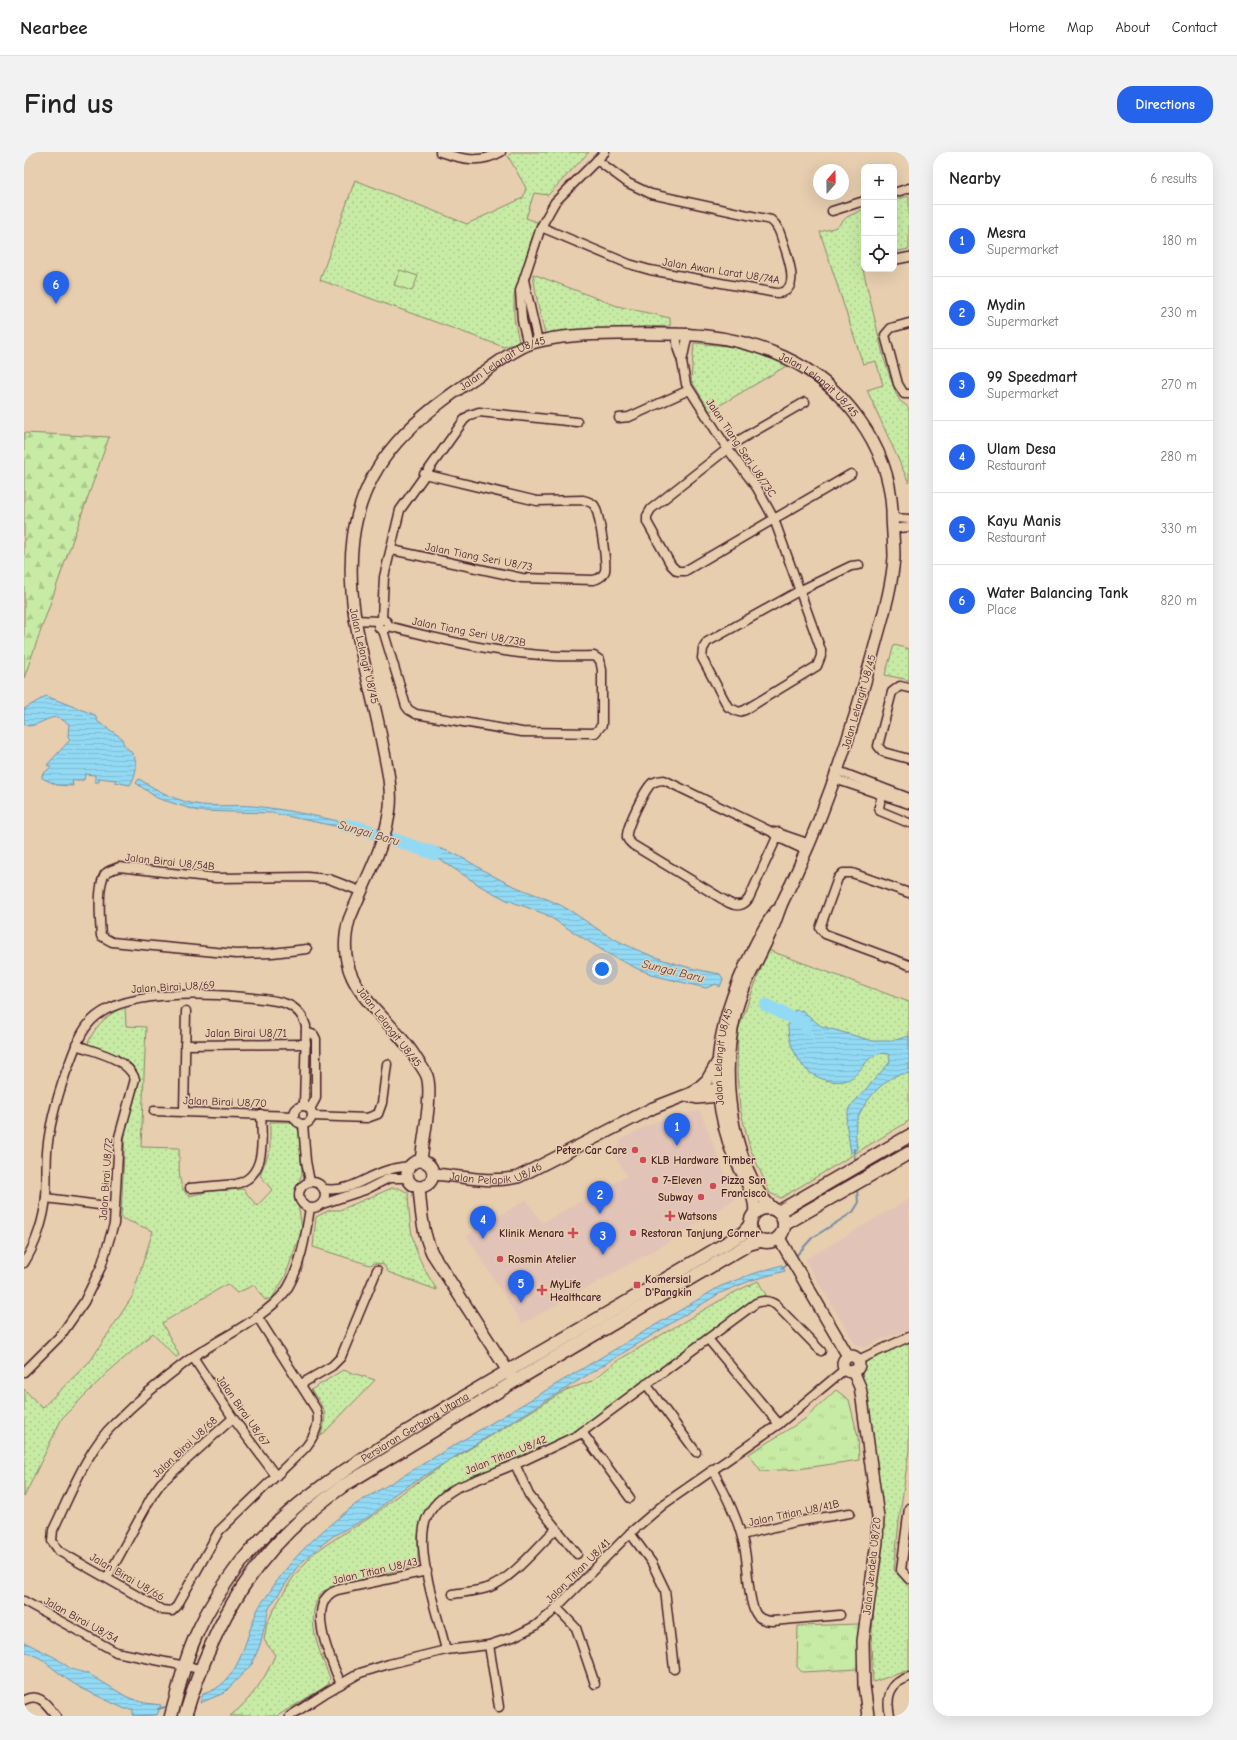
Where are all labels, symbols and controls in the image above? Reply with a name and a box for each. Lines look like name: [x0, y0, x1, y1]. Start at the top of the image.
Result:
text: Nearbee: [20, 17, 88, 39]
text: Home: [1009, 19, 1045, 36]
text: Map: [1067, 19, 1093, 36]
text: About: [1115, 19, 1150, 36]
text: Contact: [1172, 19, 1217, 36]
button: Directions: [1117, 86, 1213, 123]
text: Find us: [24, 88, 113, 120]
north arrow: [813, 164, 849, 200]
map controls: [861, 164, 897, 272]
button: +: [861, 164, 897, 200]
text: Nearby: [949, 169, 1000, 188]
text: 6 results: [1150, 171, 1197, 186]
button: −: [861, 200, 897, 236]
text: Mesra: [987, 224, 1026, 242]
text: 1: [959, 233, 965, 248]
text: 180 m: [1162, 233, 1197, 248]
button: locate: [861, 236, 897, 272]
text: Supermarket: [987, 242, 1058, 257]
street label: Jalan Awan Larat U8/74A: [661, 255, 781, 287]
pin: 6: [43, 271, 69, 304]
text: Mydin: [987, 296, 1025, 314]
text: 2: [959, 305, 965, 320]
text: 230 m: [1161, 305, 1197, 320]
text: Supermarket: [987, 314, 1058, 329]
street label: Jalan Lelangit U8/45: [457, 333, 547, 393]
street label: Jalan Lelangit U8/45: [777, 349, 861, 420]
text: 99 Speedmart: [987, 368, 1077, 386]
text: 3: [959, 377, 965, 392]
text: 270 m: [1161, 377, 1197, 392]
text: Supermarket: [987, 386, 1058, 401]
street label: Jalan Tiang Seri U8/73C: [703, 396, 779, 500]
text: Ulam Desa: [987, 440, 1056, 458]
text: 4: [959, 449, 965, 464]
text: 280 m: [1160, 449, 1197, 464]
text: Restaurant: [987, 458, 1046, 473]
text: Kayu Manis: [987, 512, 1061, 530]
text: 5: [959, 521, 965, 536]
text: 330 m: [1161, 521, 1197, 536]
text: Restaurant: [987, 530, 1046, 545]
street label: Jalan Tiang Seri U8/73: [424, 540, 534, 574]
text: Water Balancing Tank: [987, 584, 1128, 602]
text: 6: [959, 593, 965, 608]
text: 820 m: [1160, 593, 1197, 608]
text: Place: [987, 602, 1017, 617]
street label: Jalan Lelangit U8/45: [347, 607, 381, 705]
street label: Jalan Tiang Seri U8/73B: [411, 615, 527, 649]
street label: Jalan Lelangit U8/45: [839, 653, 879, 751]
water label: Sungai Baru: [337, 818, 401, 848]
street label: Jalan Birai U8/54B: [125, 851, 216, 873]
water label: Sungai Baru: [641, 957, 705, 985]
your location: [592, 959, 612, 979]
street label: Jalan Birai U8/69: [131, 978, 215, 996]
street label: Jalan Lelangit U8/45: [354, 984, 424, 1070]
street label: Jalan Lelangit U8/45: [711, 1007, 735, 1106]
street label: Jalan Birai U8/71: [205, 1027, 287, 1040]
street label: Jalan Birai U8/70: [183, 1094, 267, 1110]
pin: 1: [664, 1113, 690, 1146]
street label: Jalan Birai U8/72: [97, 1137, 115, 1221]
place label: Peter Car Care: [556, 1144, 628, 1157]
marker: Peter Car Care: [630, 1145, 640, 1155]
place label: KLB Hardware Timber: [651, 1154, 756, 1167]
marker: KLB Hardware Timber: [638, 1155, 648, 1165]
street label: Jalan Pelapik U8/46: [449, 1159, 544, 1186]
place label: 7-Eleven: [663, 1174, 702, 1187]
place label: Pizza San Francisco: [721, 1174, 767, 1200]
marker: 7-Eleven: [650, 1175, 660, 1185]
pin: 2: [587, 1181, 613, 1214]
marker: Pizza San Francisco: [708, 1181, 718, 1191]
place label: Subway: [658, 1191, 693, 1204]
marker: Subway: [696, 1192, 706, 1202]
pin: 4: [470, 1206, 496, 1239]
place label: Watsons: [678, 1210, 717, 1223]
marker: Watsons: [665, 1211, 675, 1221]
pin: 3: [590, 1222, 616, 1255]
place label: Klinik Menara: [499, 1227, 564, 1240]
marker: Klinik Menara: [567, 1227, 579, 1239]
place label: Restoran Tanjung Corner: [641, 1227, 760, 1240]
marker: Restoran Tanjung Corner: [628, 1228, 638, 1238]
place label: Rosmin Atelier: [508, 1253, 577, 1266]
marker: Rosmin Atelier: [495, 1254, 505, 1264]
pin: 5: [508, 1270, 534, 1303]
place label: Komersial D'Pangkin: [645, 1273, 692, 1299]
place label: MyLife Healthcare: [550, 1278, 602, 1304]
marker: Komersial D'Pangkin: [632, 1280, 642, 1290]
marker: MyLife Healthcare: [537, 1285, 547, 1295]
street label: Jalan Birai U8/67: [214, 1373, 272, 1449]
street label: Persiaran Gerbang Utama: [358, 1389, 471, 1465]
street label: Jalan Birai U8/68: [150, 1414, 220, 1480]
street label: Jalan Titian U8/42: [463, 1433, 549, 1477]
street label: Jalan Titian U8/41B: [747, 1497, 841, 1529]
street label: Jalan Jendela U8/20: [860, 1516, 884, 1616]
street label: Jalan Titian U8/41: [543, 1536, 613, 1606]
street label: Jalan Birai U8/66: [87, 1550, 167, 1604]
street label: Jalan Titian U8/43: [331, 1555, 419, 1587]
street label: Jalan Birai U8/54: [41, 1594, 121, 1646]

